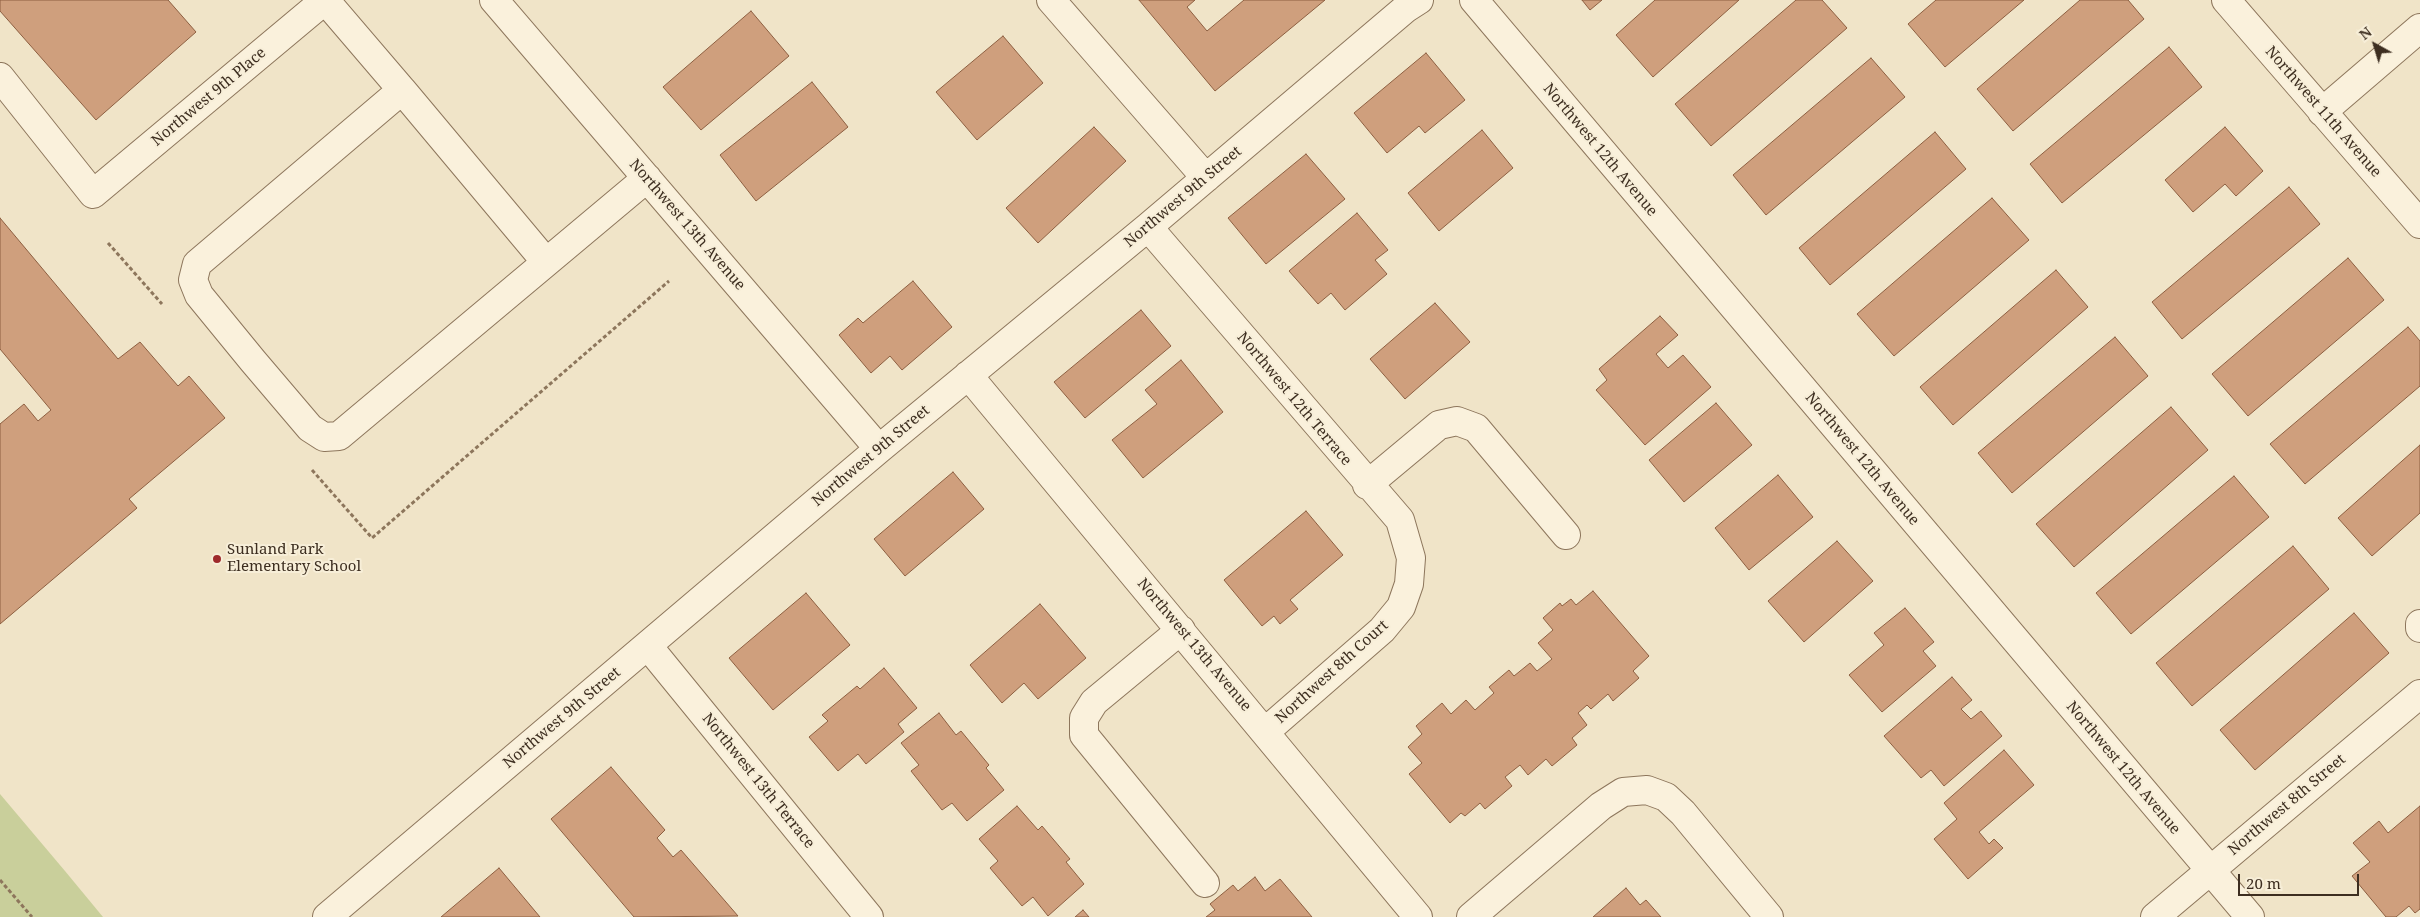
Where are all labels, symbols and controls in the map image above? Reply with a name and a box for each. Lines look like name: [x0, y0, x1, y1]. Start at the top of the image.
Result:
north arrow: [2350, 20, 2400, 70]
text: N: [2355, 22, 2376, 44]
street label: Northwest 11th Avenue: [2261, 43, 2385, 181]
street label: Northwest 9th Place: [148, 44, 270, 150]
street label: Northwest 12th Avenue: [1539, 80, 1661, 220]
street label: Northwest 9th Street: [1121, 143, 1245, 251]
street label: Northwest 13th Avenue: [625, 156, 749, 294]
street label: Northwest 12th Terrace: [1233, 329, 1355, 469]
street label: Northwest 12th Avenue: [1801, 389, 1923, 529]
street label: Northwest 9th Street: [809, 402, 933, 510]
place label: Sunland Park Elementary School: [227, 541, 361, 576]
marker: Sunland Park Elementary School: [211, 553, 223, 565]
street label: Northwest 13th Avenue: [1133, 575, 1255, 715]
street label: Northwest 8th Court: [1272, 617, 1392, 727]
street label: Northwest 9th Street: [500, 664, 624, 772]
street label: Northwest 12th Avenue: [2062, 698, 2184, 838]
street label: Northwest 13th Terrace: [698, 710, 818, 852]
street label: Northwest 8th Street: [2225, 751, 2349, 859]
scale bar: [2240, 864, 2361, 896]
text: 20 m: [2246, 873, 2281, 893]

